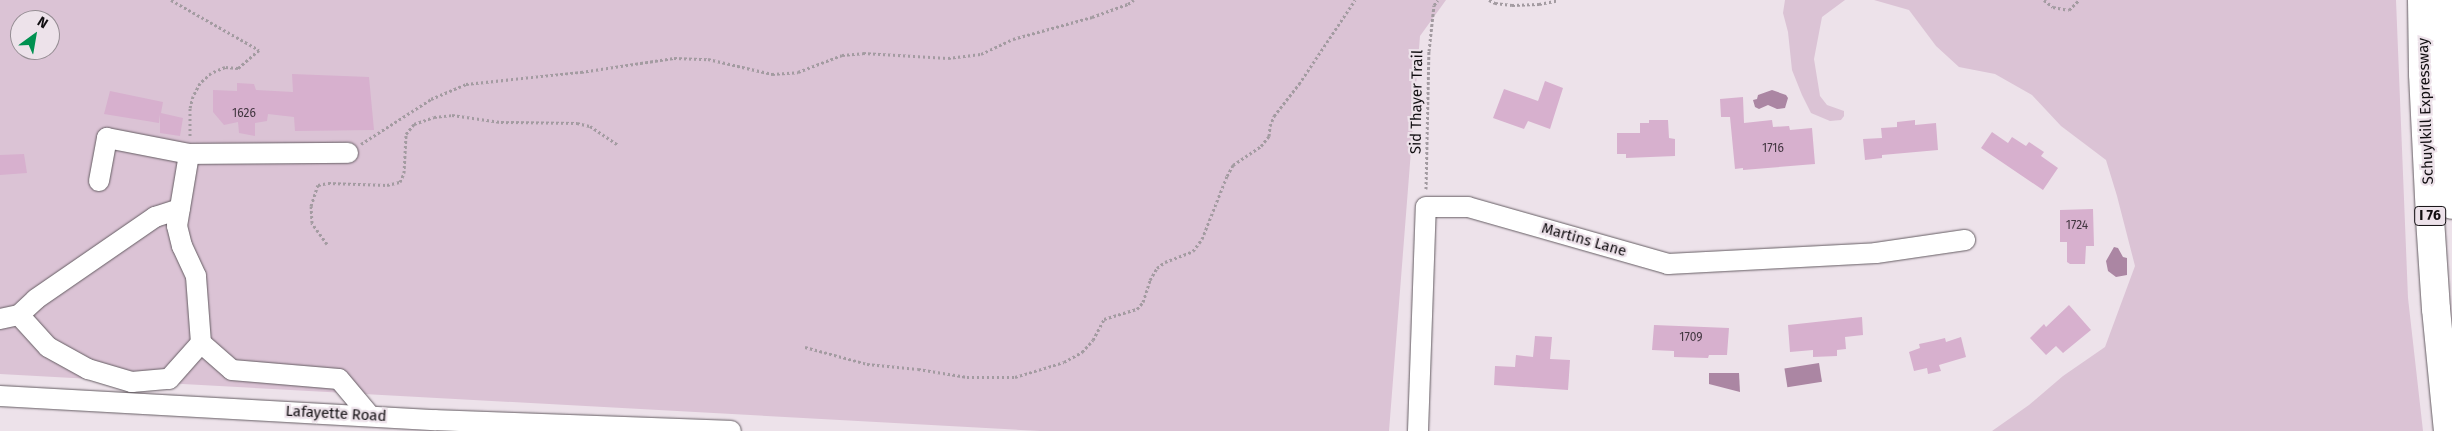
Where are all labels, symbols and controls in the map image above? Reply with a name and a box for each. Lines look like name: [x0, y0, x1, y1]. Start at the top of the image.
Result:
north arrow: [10, 10, 60, 60]
text: N: [34, 13, 51, 32]
street label: Schuylkill Expressway: [2414, 37, 2438, 185]
street label: Sid Thayer Trail: [1407, 50, 1427, 154]
house number: 1626: [232, 107, 256, 121]
house number: 1716: [1762, 142, 1784, 156]
road number: I 76: [2414, 205, 2446, 228]
street label: Martins Lane: [1539, 219, 1629, 261]
house number: 1724: [2066, 219, 2088, 233]
house number: 1709: [1679, 331, 1703, 345]
street label: Lafayette Road: [285, 402, 387, 426]

